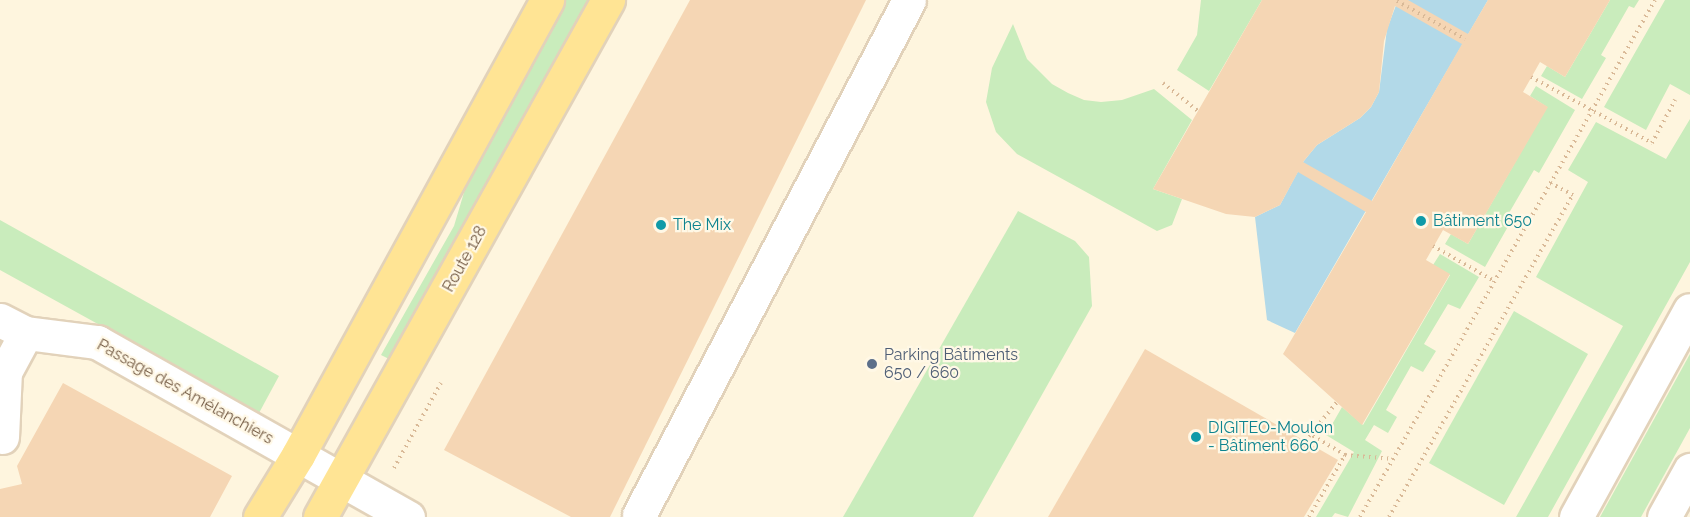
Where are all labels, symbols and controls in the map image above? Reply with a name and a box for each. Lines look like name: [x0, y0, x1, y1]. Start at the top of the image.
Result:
place label: Bâtiment 650: [1433, 211, 1532, 231]
marker: Bâtiment 650: [1414, 214, 1428, 228]
place label: The Mix: [673, 215, 731, 235]
marker: The Mix: [654, 218, 668, 232]
street label: Route 128: [439, 223, 491, 295]
street label: Passage des Amélanchiers: [93, 335, 277, 449]
place label: Parking Bâtiments 650 / 660: [884, 345, 1018, 383]
marker: Parking Bâtiments 650 / 660: [865, 357, 879, 371]
place label: DIGITEO-Moulon - Bâtiment 660: [1208, 418, 1333, 456]
marker: DIGITEO-Moulon - Bâtiment 660: [1189, 430, 1203, 444]

